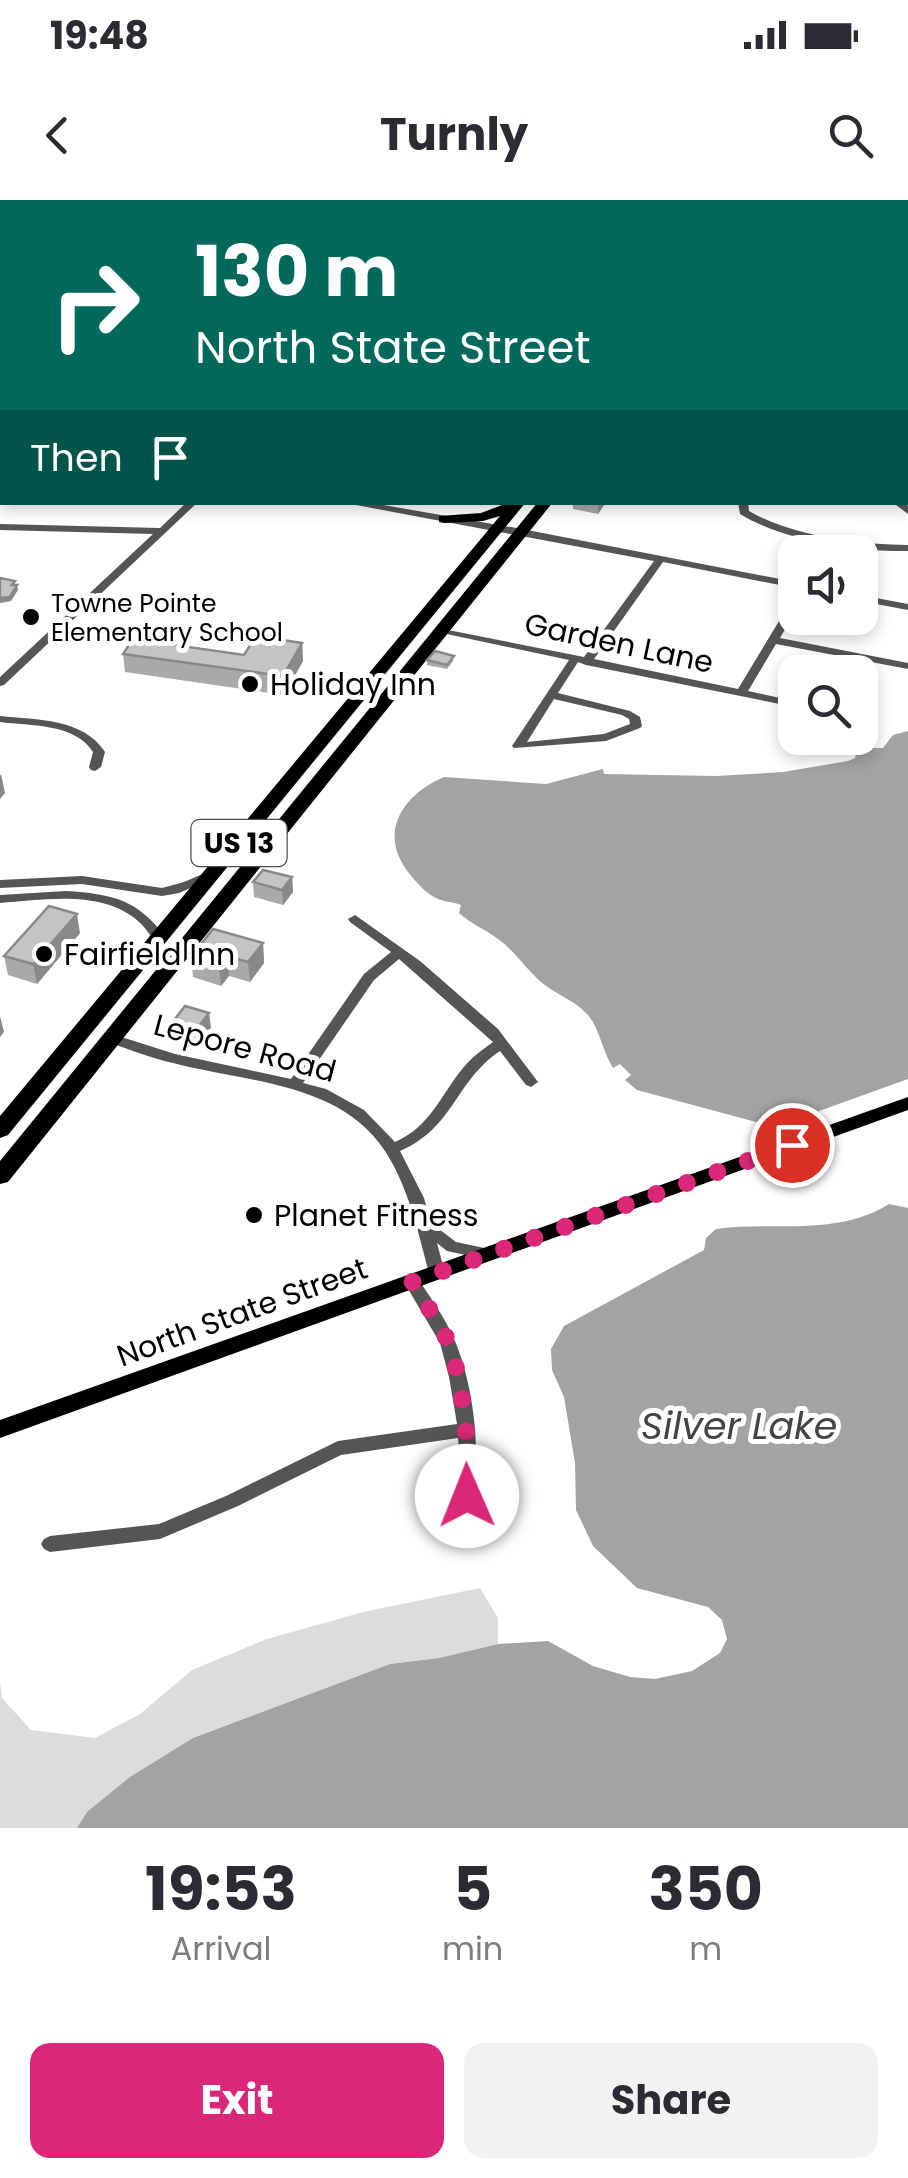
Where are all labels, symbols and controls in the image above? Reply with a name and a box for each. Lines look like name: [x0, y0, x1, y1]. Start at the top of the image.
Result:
text: 19:48: [50, 9, 149, 62]
text: Turnly: [380, 103, 528, 166]
icon: back: [30, 108, 85, 163]
icon: search: [823, 108, 878, 163]
text: 130 m: [195, 222, 398, 321]
icon: right: [30, 240, 160, 370]
text: North State Street: [195, 316, 591, 379]
icon: arrive: [143, 430, 198, 485]
text: Then: [30, 431, 123, 484]
map controls: [778, 535, 878, 755]
button: sound: [778, 535, 878, 635]
place label: Towne Pointe Elementary School: [51, 586, 283, 650]
street label: Garden Lane: [521, 602, 717, 684]
marker: Towne Pointe Elementary School: [20, 606, 42, 628]
button: search: [778, 655, 878, 755]
place label: Holiday Inn: [270, 663, 436, 706]
marker: Holiday Inn: [239, 673, 261, 695]
road number: US 13: [192, 820, 286, 866]
place label: Fairfield Inn: [64, 933, 235, 976]
marker: Fairfield Inn: [33, 943, 55, 965]
street label: Lepore Road: [149, 1003, 341, 1093]
pin: [750, 1103, 835, 1188]
icon: arrive: [765, 1118, 820, 1173]
place label: Planet Fitness: [274, 1194, 478, 1237]
marker: Planet Fitness: [243, 1204, 265, 1226]
street label: North State Street: [111, 1247, 373, 1377]
water label: Silver Lake: [641, 1399, 837, 1452]
position arrow: [415, 1444, 519, 1548]
text: 19:53: [145, 1847, 297, 1931]
text: 5: [453, 1847, 492, 1931]
text: 350: [648, 1847, 763, 1931]
text: Arrival: [171, 1926, 271, 1971]
text: min: [442, 1926, 503, 1971]
text: m: [689, 1926, 722, 1971]
button: Exit: [30, 2043, 444, 2158]
button: Share: [464, 2043, 878, 2158]

